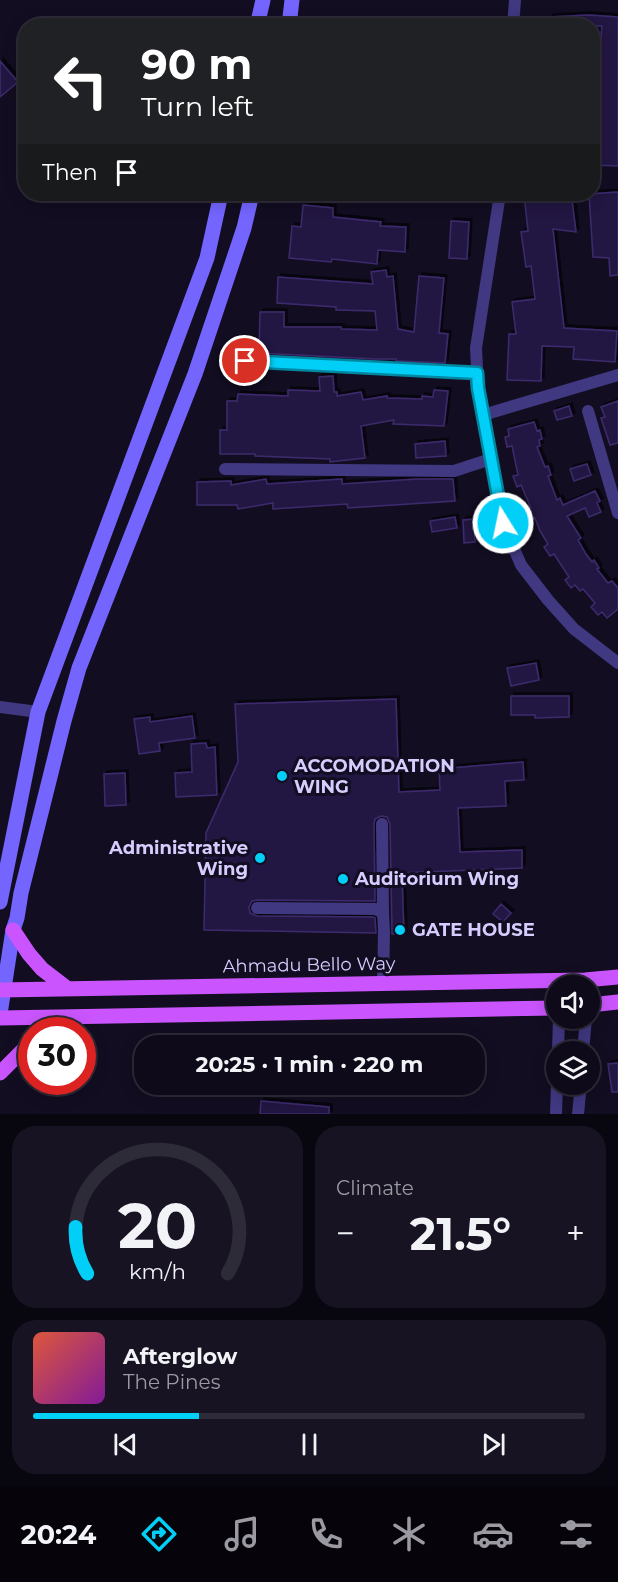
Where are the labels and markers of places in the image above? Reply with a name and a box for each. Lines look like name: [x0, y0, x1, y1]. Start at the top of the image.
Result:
pin: [219, 335, 270, 386]
place label: ACCOMODATION WING: [293, 755, 455, 798]
marker: ACCOMODATION WING: [275, 769, 289, 783]
place label: Administrative Wing: [108, 837, 248, 880]
marker: Administrative Wing: [253, 851, 267, 865]
place label: Auditorium Wing: [354, 868, 519, 890]
marker: Auditorium Wing: [336, 872, 350, 886]
place label: GATE HOUSE: [412, 919, 535, 941]
marker: GATE HOUSE: [393, 923, 407, 937]

